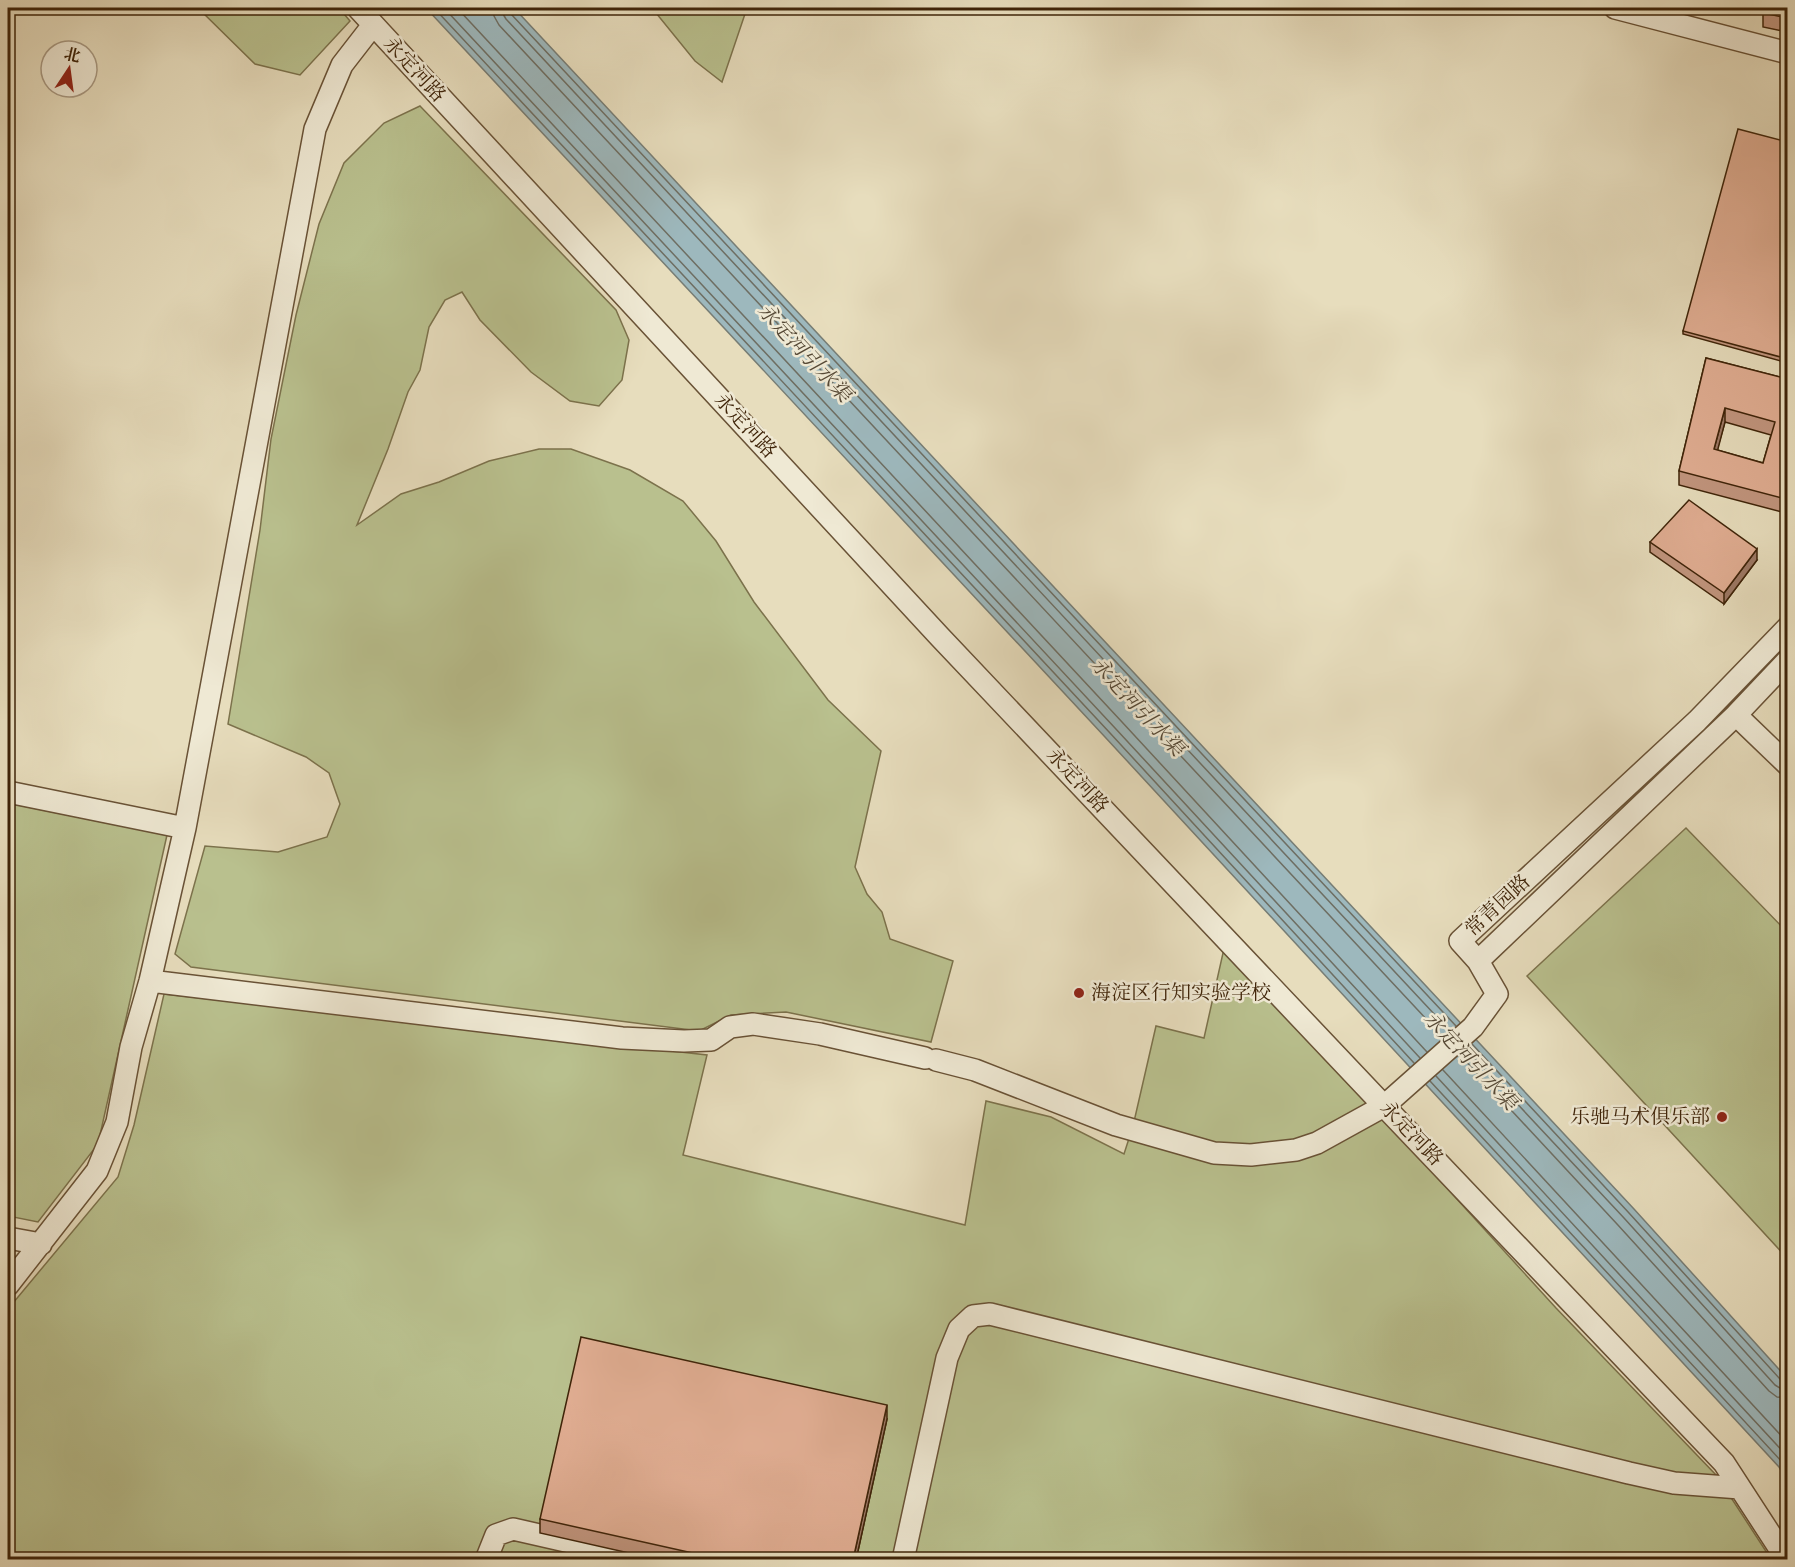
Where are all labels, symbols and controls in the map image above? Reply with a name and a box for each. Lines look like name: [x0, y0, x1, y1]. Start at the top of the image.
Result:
street label: 永定河路: [378, 32, 450, 108]
north arrow: [39, 39, 99, 99]
text: 北: [62, 44, 82, 67]
water label: 永定河引水渠: [752, 298, 859, 410]
street label: 永定河路: [709, 388, 781, 464]
water label: 永定河引水渠: [1085, 652, 1192, 764]
street label: 永定河路: [1041, 743, 1113, 819]
street label: 常青园路: [1460, 870, 1536, 942]
place label: 海淀区行知实验学校: [1091, 981, 1271, 1006]
marker: 海淀区行知实验学校: [1072, 986, 1086, 1000]
water label: 永定河引水渠: [1418, 1006, 1525, 1118]
street label: 永定河路: [1374, 1097, 1448, 1171]
place label: 乐驰马术俱乐部: [1570, 1105, 1710, 1130]
marker: 乐驰马术俱乐部: [1715, 1110, 1729, 1124]

